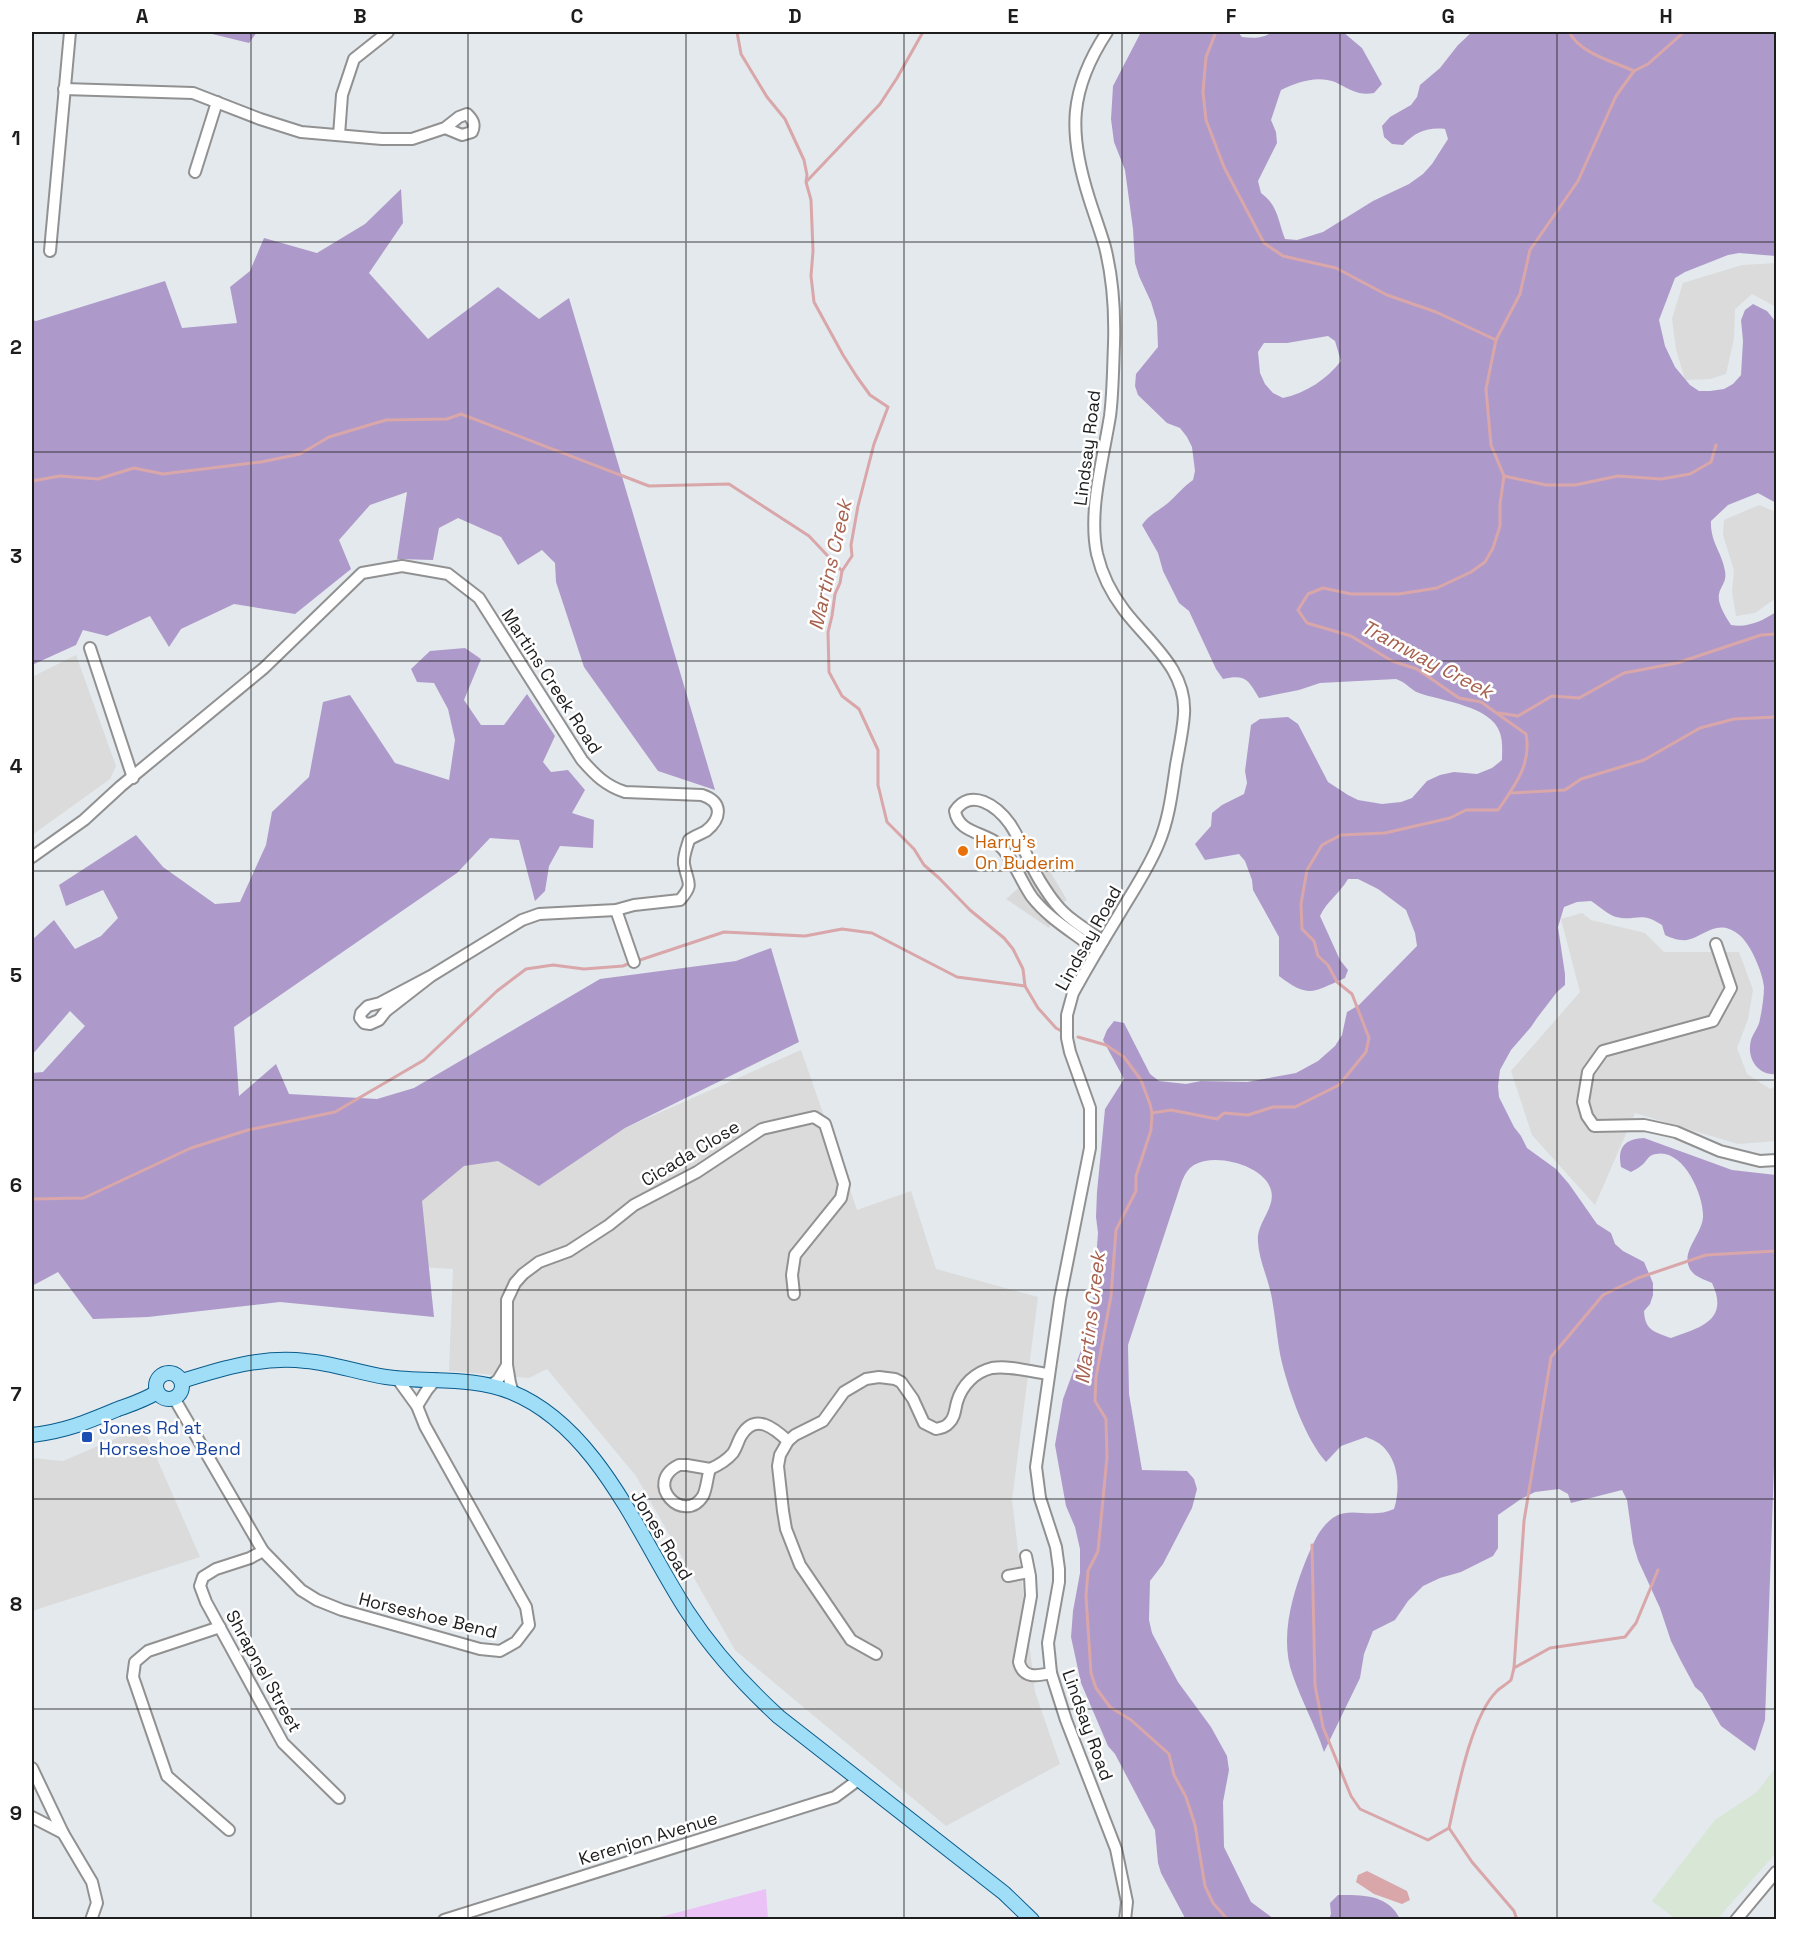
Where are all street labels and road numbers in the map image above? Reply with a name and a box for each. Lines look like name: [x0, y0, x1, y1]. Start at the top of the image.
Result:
street label: Lindsay Road: [1069, 389, 1105, 507]
street label: Martins Creek Road: [497, 604, 607, 758]
street label: Lindsay Road: [1050, 882, 1126, 994]
street label: Cicada Close: [637, 1115, 743, 1191]
street label: Jones Road: [626, 1486, 698, 1584]
street label: Horseshoe Bend: [356, 1587, 500, 1643]
street label: Shrapnel Street: [221, 1606, 307, 1736]
street label: Lindsay Road: [1057, 1666, 1119, 1784]
street label: Kerenjon Avenue: [576, 1806, 720, 1870]

